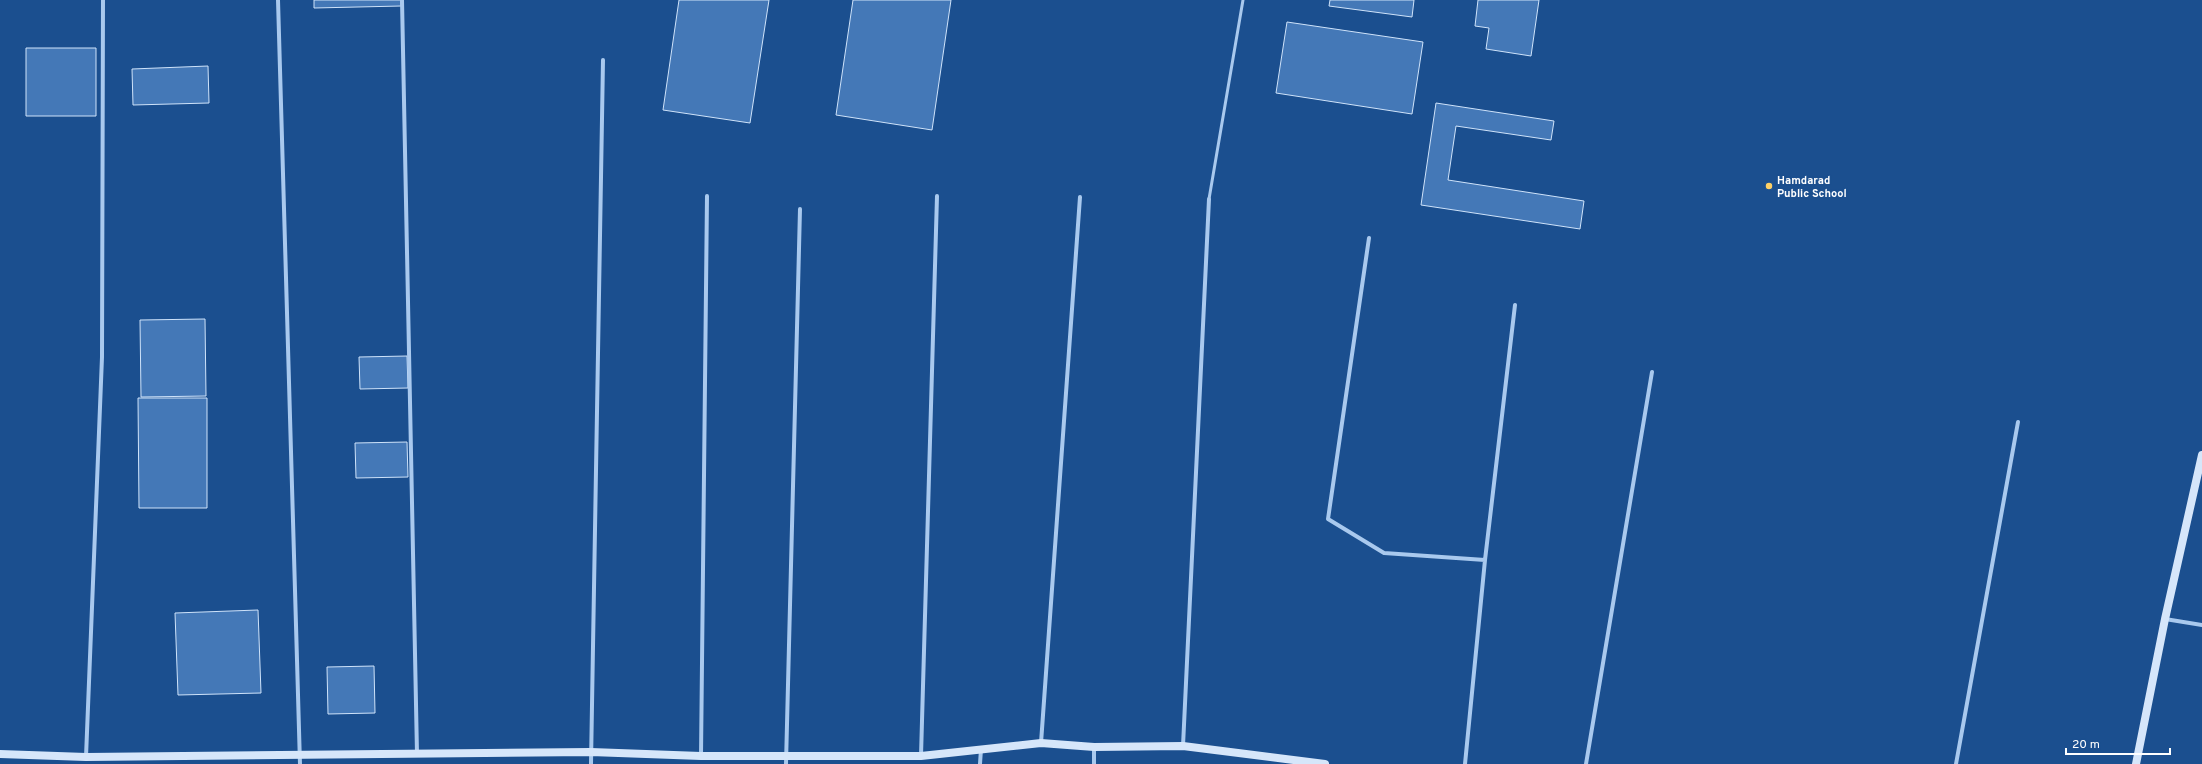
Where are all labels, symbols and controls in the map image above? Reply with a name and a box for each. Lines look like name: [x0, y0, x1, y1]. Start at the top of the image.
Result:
place label: Hamdarad Public School: [1777, 174, 1847, 201]
marker: Hamdarad Public School: [1764, 181, 1774, 191]
scale bar: [2066, 730, 2170, 756]
text: 20 m: [2072, 737, 2100, 753]

